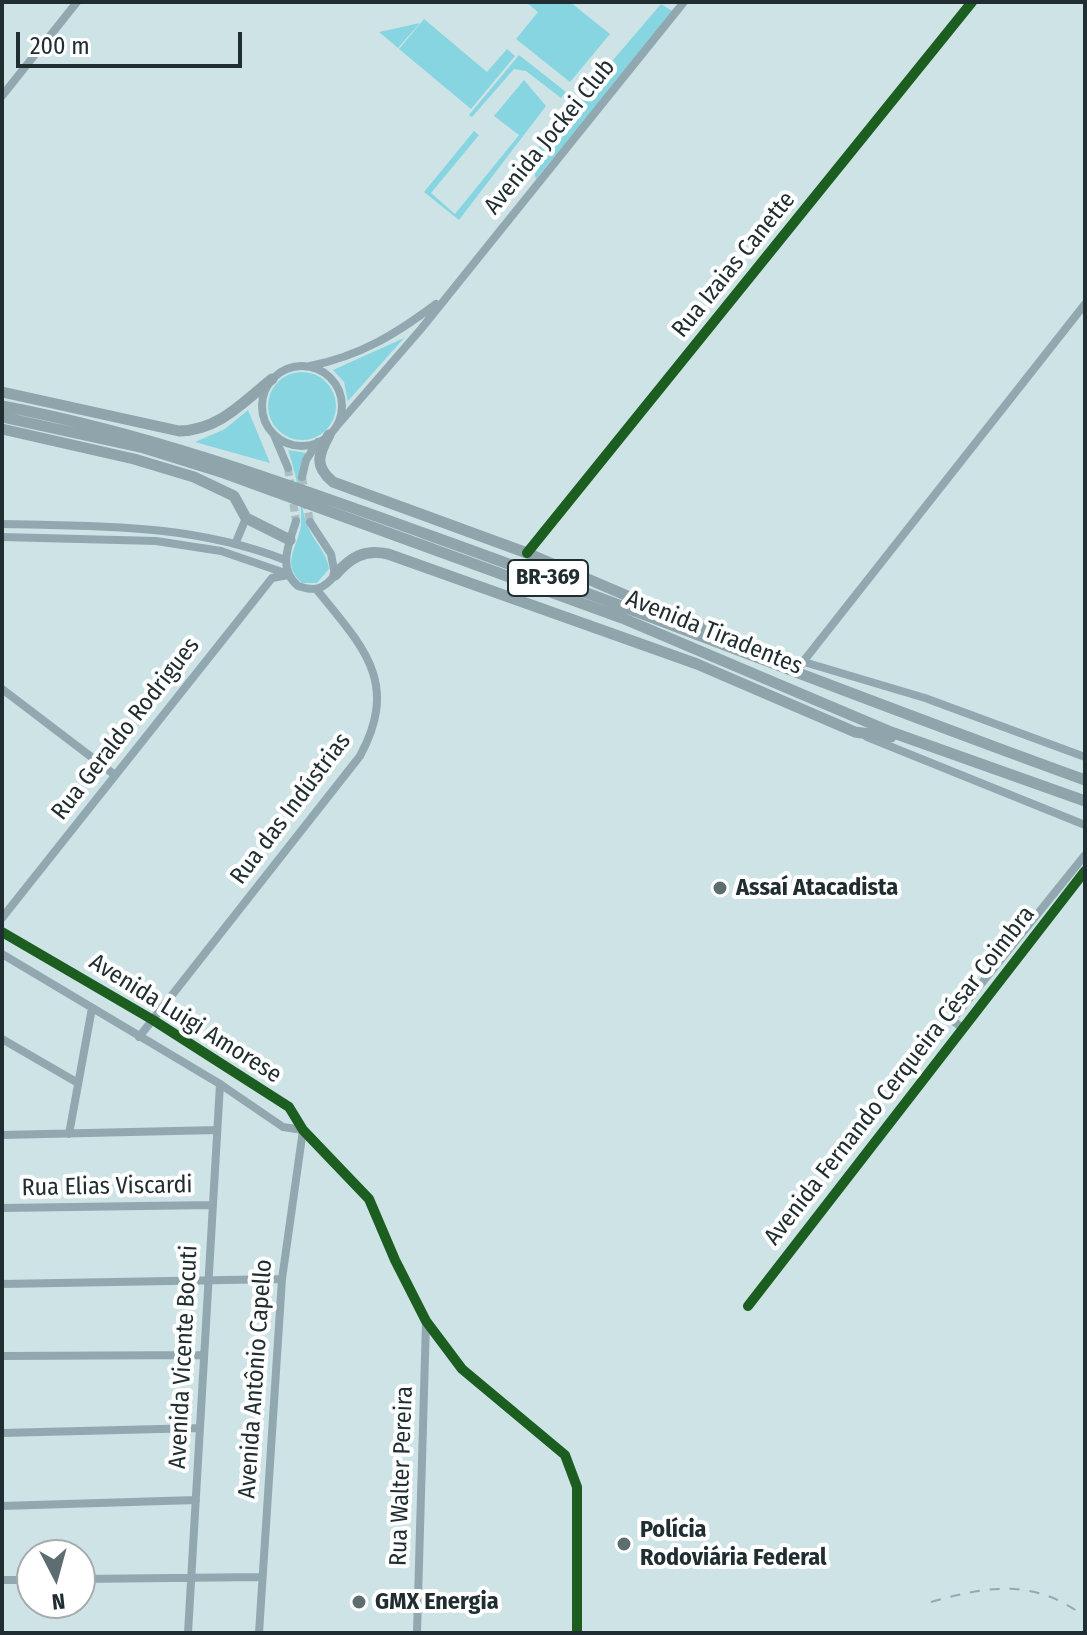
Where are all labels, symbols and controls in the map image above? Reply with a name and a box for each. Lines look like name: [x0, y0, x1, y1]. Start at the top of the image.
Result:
scale bar: [20, 16, 246, 66]
text: 200 m: [30, 32, 90, 60]
street label: Avenida Jockei Club: [479, 53, 621, 221]
street label: Rua Izaias Canette: [666, 186, 802, 344]
road number: BR-369: [508, 560, 588, 596]
street label: Avenida Tiradentes: [622, 585, 806, 681]
street label: Rua Geraldo Rodrigues: [46, 632, 206, 826]
street label: Rua das Indústrias: [225, 728, 357, 890]
place label: Assaí Atacadista: [736, 874, 898, 902]
marker: Assaí Atacadista: [711, 879, 729, 897]
street label: Avenida Fernando Cerqueira César Coimbra: [759, 901, 1041, 1251]
street label: Avenida Luigi Amorese: [84, 948, 286, 1090]
street label: Rua Elias Viscardi: [21, 1171, 193, 1203]
street label: Avenida Vicente Bocuti: [164, 1244, 204, 1470]
street label: Avenida Antônio Capello: [233, 1258, 279, 1500]
street label: Rua Walter Pereira: [384, 1385, 420, 1567]
place label: Polícia Rodoviária Federal: [640, 1516, 826, 1572]
marker: Polícia Rodoviária Federal: [615, 1535, 633, 1553]
north arrow: [16, 1539, 96, 1619]
text: N: [50, 1587, 66, 1615]
place label: GMX Energia: [375, 1588, 499, 1616]
marker: GMX Energia: [350, 1593, 368, 1611]

